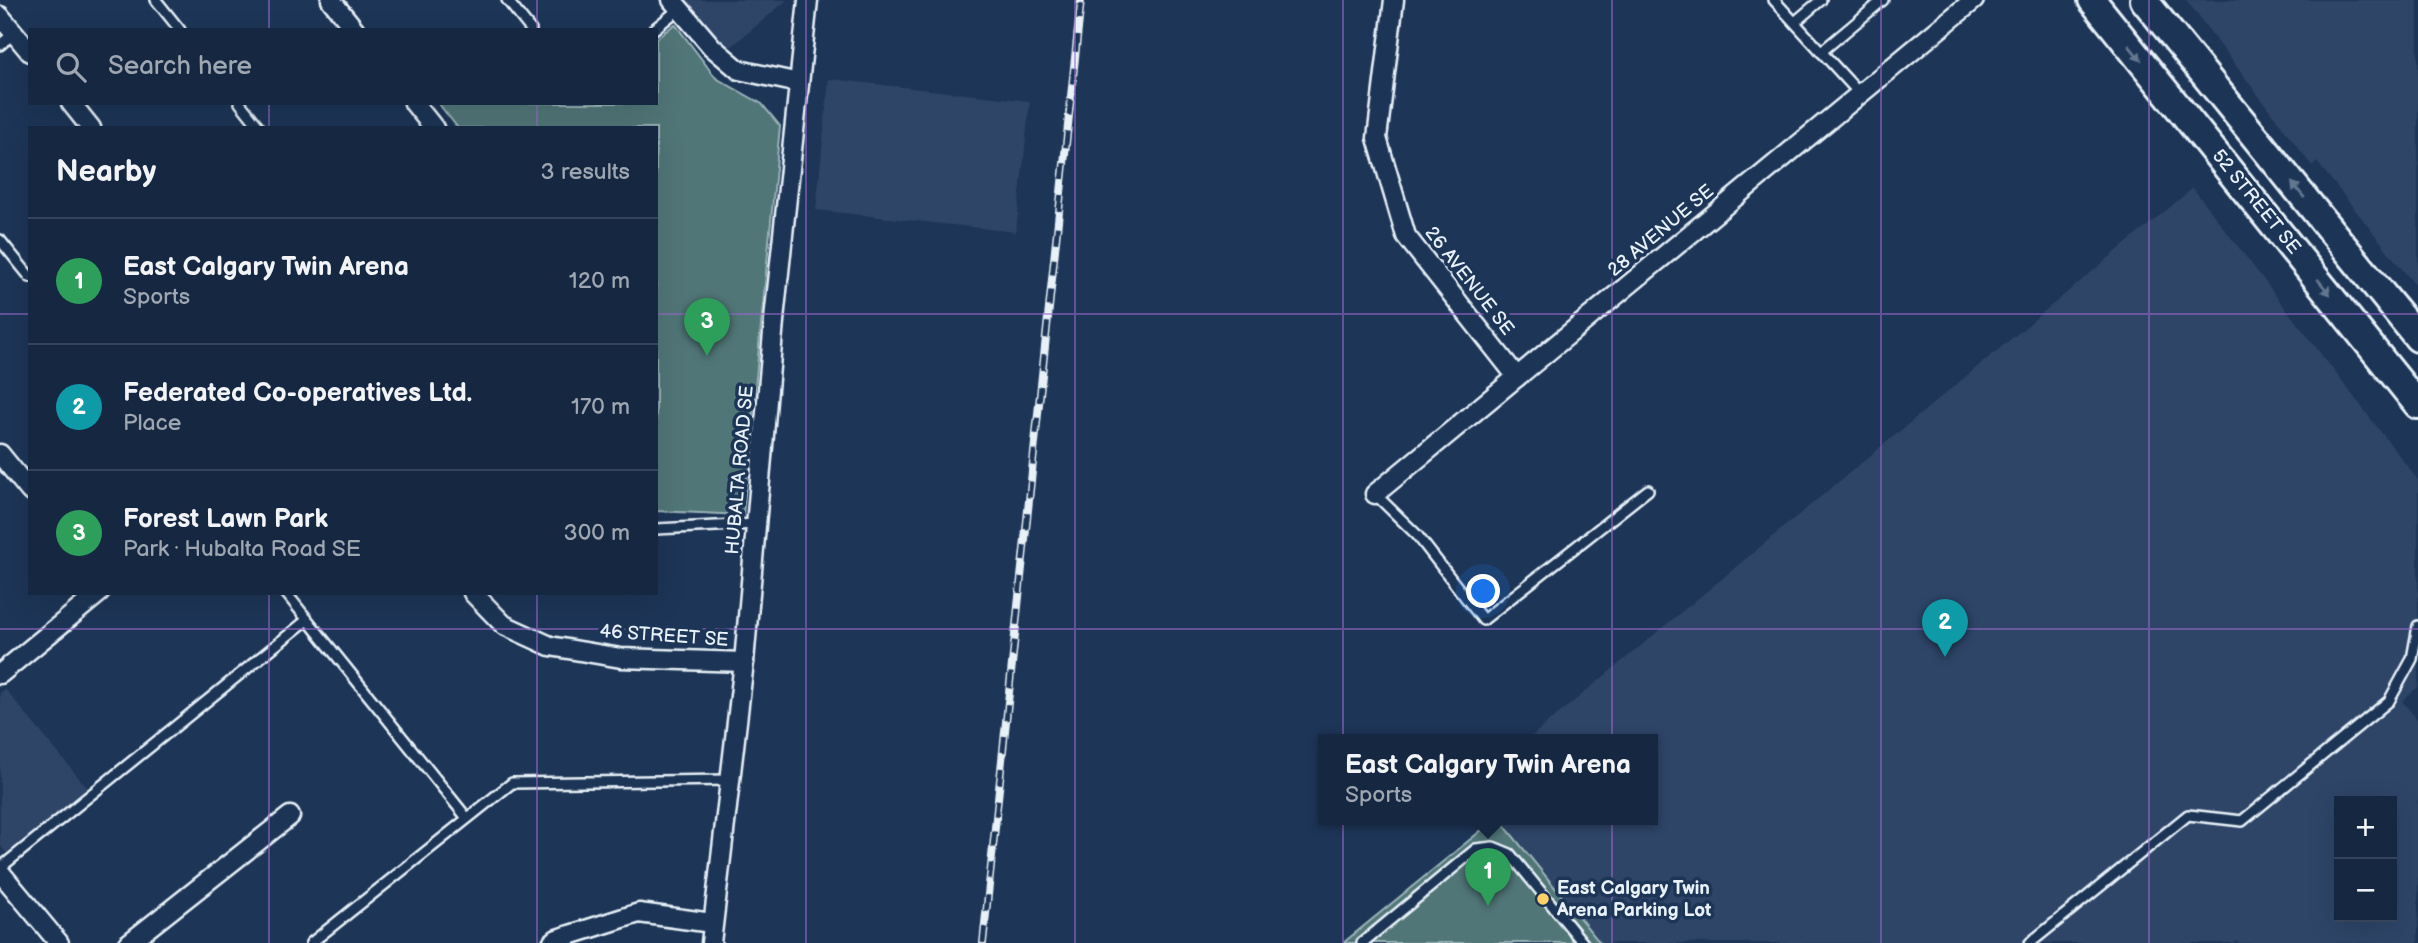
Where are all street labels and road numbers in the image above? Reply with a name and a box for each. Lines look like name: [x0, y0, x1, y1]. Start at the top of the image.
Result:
street label: 52 STREET SE: [2207, 145, 2305, 259]
street label: 28 AVENUE SE: [1603, 180, 1719, 282]
street label: 26 AVENUE SE: [1419, 222, 1519, 340]
street label: HUBALTA ROAD SE: [721, 385, 759, 555]
street label: 46 STREET SE: [599, 620, 729, 652]

